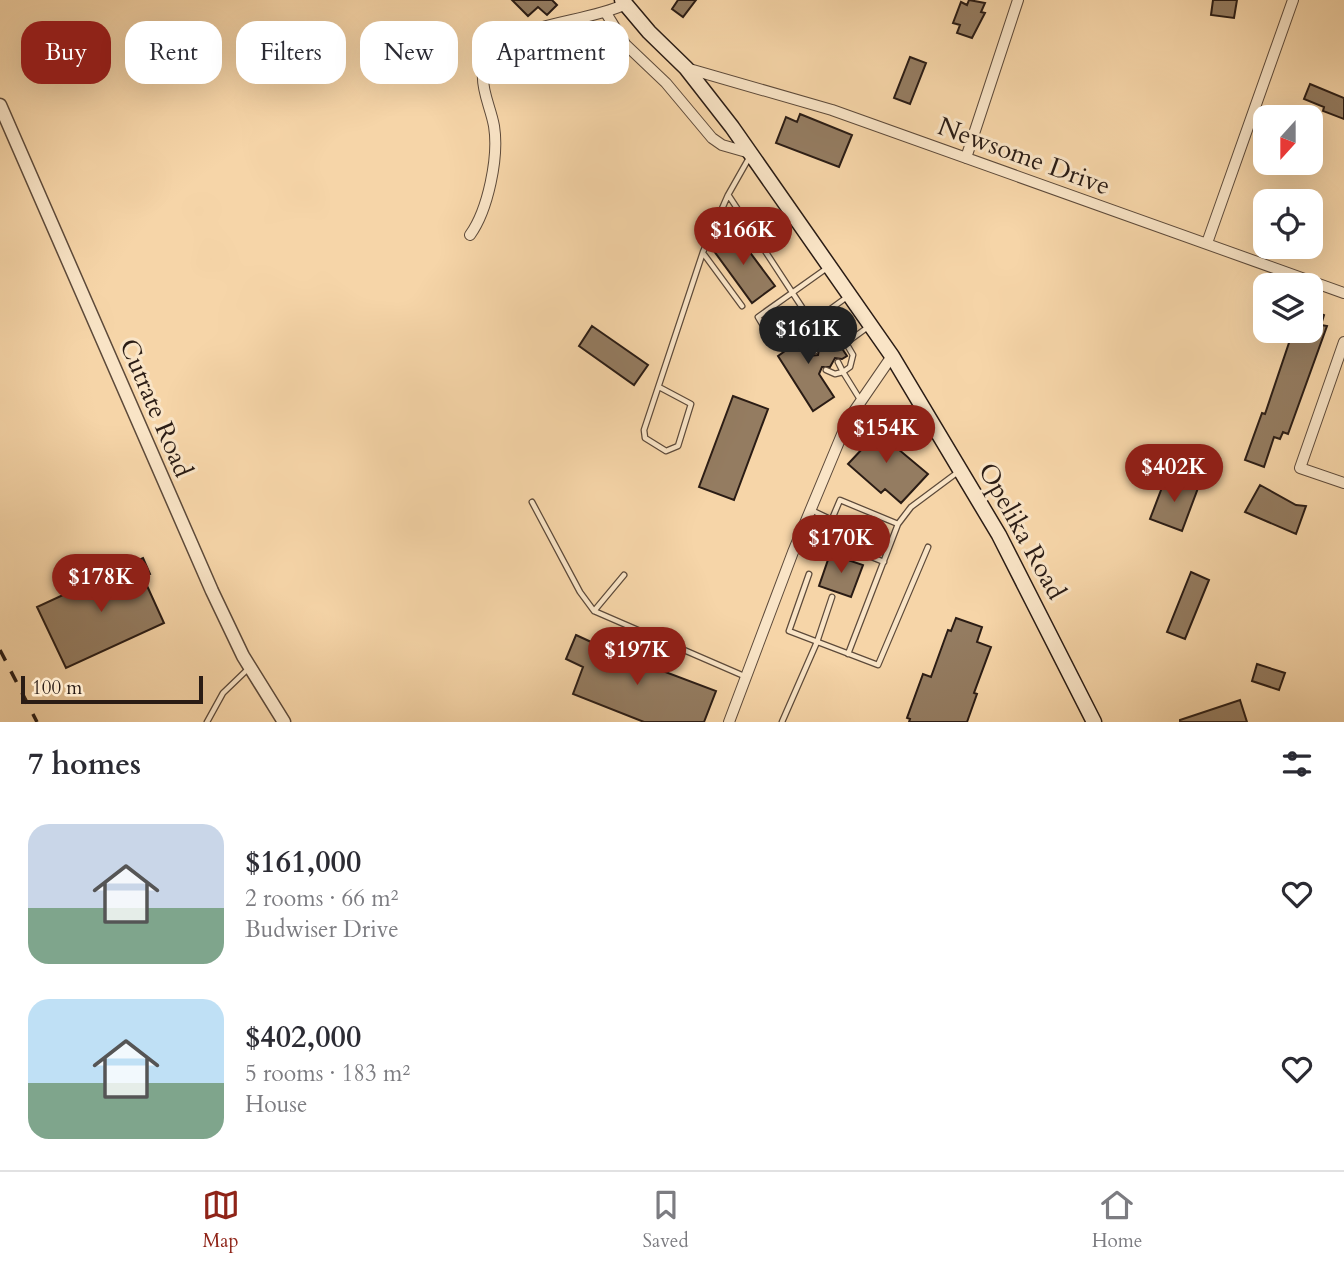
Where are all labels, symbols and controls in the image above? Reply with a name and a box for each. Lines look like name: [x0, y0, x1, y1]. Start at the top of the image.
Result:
chip: Buy: [21, 21, 111, 84]
chip: Rent: [125, 21, 222, 84]
chip: Filters: [236, 21, 346, 84]
chip: New: [360, 21, 458, 84]
chip: Apartment: [472, 21, 629, 84]
north arrow: [1253, 105, 1323, 175]
map controls: [1253, 105, 1323, 343]
street label: Newsome Drive: [933, 109, 1115, 203]
button: locate: [1253, 189, 1323, 259]
pin: $166K: [694, 208, 792, 267]
text: $166K: [710, 214, 776, 245]
button: layers: [1253, 273, 1323, 343]
pin: $161K: [759, 306, 857, 366]
text: $161K: [775, 313, 841, 344]
street label: Cutrate Road: [111, 333, 201, 483]
pin: $154K: [837, 406, 935, 465]
text: $154K: [853, 412, 919, 443]
pin: $402K: [1125, 444, 1223, 504]
text: $402K: [1141, 451, 1207, 482]
street label: Opelika Road: [970, 456, 1074, 606]
pin: $170K: [792, 516, 890, 575]
text: $170K: [808, 522, 874, 553]
pin: $178K: [52, 554, 150, 614]
text: $178K: [68, 561, 134, 592]
pin: $197K: [588, 628, 686, 687]
text: $197K: [604, 634, 670, 665]
scale bar: [21, 673, 203, 705]
text: 100 m: [32, 675, 82, 701]
text: 7 homes: [28, 744, 141, 785]
icon: filters: [1278, 745, 1316, 783]
text: $161,000: [245, 842, 361, 883]
icon: home: [84, 852, 168, 936]
icon: heart: [1278, 875, 1316, 913]
text: 2 rooms · 66 m²: [245, 883, 398, 914]
text: Budwiser Drive: [245, 914, 399, 945]
text: $402,000: [245, 1017, 361, 1058]
icon: home: [84, 1027, 168, 1111]
icon: heart: [1278, 1050, 1316, 1088]
text: 5 rooms · 183 m²: [245, 1058, 410, 1089]
text: House: [245, 1089, 307, 1120]
tab: Map: [202, 1186, 240, 1254]
tab: Saved: [643, 1186, 689, 1254]
tab: Home: [1092, 1186, 1142, 1254]

